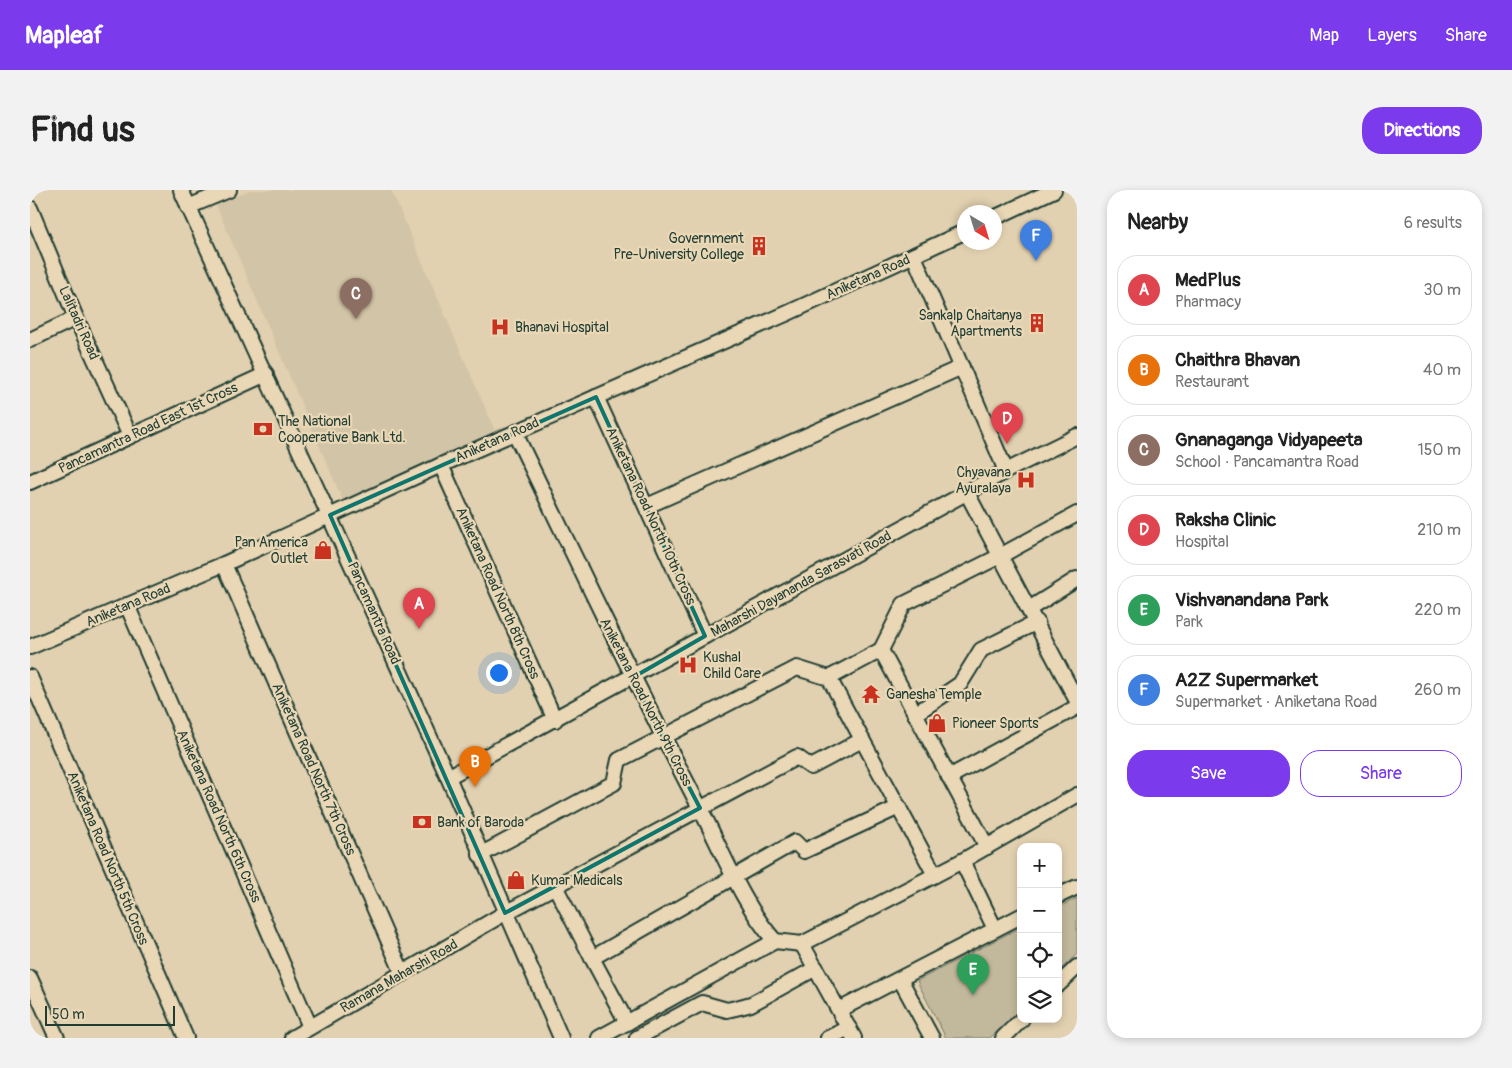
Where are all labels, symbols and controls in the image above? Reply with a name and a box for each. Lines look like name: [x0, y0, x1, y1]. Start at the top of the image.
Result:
text: Mapleaf: [25, 21, 103, 50]
text: Map: [1310, 24, 1339, 47]
text: Layers: [1367, 24, 1417, 47]
text: Share: [1445, 24, 1487, 47]
button: Directions: [1362, 107, 1482, 154]
text: Find us: [30, 108, 135, 152]
north arrow: [957, 205, 1002, 250]
text: Nearby: [1127, 209, 1188, 236]
text: 6 results: [1404, 213, 1462, 233]
pin: F: [1020, 220, 1052, 261]
place label: Government Pre-University College: [614, 230, 744, 263]
building icon: Government Pre-University College: [748, 235, 770, 257]
street label: Aniketana Road: [823, 251, 913, 303]
text: MedPlus: [1175, 268, 1240, 292]
pin: C: [340, 278, 372, 319]
text: A: [1139, 280, 1149, 300]
text: 30 m: [1423, 280, 1461, 300]
street label: Lalitadri Road: [55, 284, 103, 363]
text: Pharmacy: [1175, 292, 1241, 312]
place label: Sankalp Chaitanya Apartments: [918, 307, 1023, 340]
building icon: Sankalp Chaitanya Apartments: [1026, 312, 1048, 334]
hospital icon: Bhanavi Hospital: [489, 316, 511, 338]
place label: Bhanavi Hospital: [515, 319, 609, 336]
text: Chaithra Bhavan: [1175, 348, 1300, 372]
text: B: [1139, 360, 1149, 380]
text: 40 m: [1423, 360, 1461, 380]
text: Restaurant: [1175, 372, 1249, 392]
street label: Pancamantra Road East 1st Cross: [56, 379, 241, 477]
pin: D: [991, 403, 1023, 444]
place label: The National Cooperative Bank Ltd.: [278, 413, 405, 446]
street label: Aniketana Road: [452, 414, 542, 466]
bank icon: The National Cooperative Bank Ltd.: [252, 418, 274, 440]
street label: Aniketana Road North 10th Cross: [602, 424, 700, 608]
text: Gnanaganga Vidyapeeta: [1175, 428, 1362, 452]
text: C: [1139, 440, 1149, 460]
text: 150 m: [1417, 440, 1461, 460]
text: School · Pancamantra Road: [1175, 452, 1359, 472]
place label: Chyavana Ayuralaya: [956, 464, 1011, 497]
hospital icon: Chyavana Ayuralaya: [1015, 469, 1037, 491]
street label: Aniketana Road North 8th Cross: [452, 504, 544, 682]
text: Raksha Clinic: [1175, 508, 1276, 532]
text: D: [1139, 520, 1149, 540]
text: 210 m: [1417, 520, 1461, 540]
street label: Maharshi Dayananda Sarasvati Road: [708, 527, 894, 641]
text: Hospital: [1175, 532, 1229, 552]
place label: Pan America Outlet: [235, 534, 308, 567]
shop icon: Pan America Outlet: [312, 539, 334, 561]
street label: Pancamantra Road: [344, 559, 404, 667]
street label: Aniketana Road: [83, 579, 173, 630]
pin: A: [403, 588, 435, 629]
text: Vishvanandana Park: [1175, 588, 1328, 612]
text: E: [1140, 600, 1148, 620]
text: 220 m: [1415, 600, 1461, 620]
text: Park: [1175, 612, 1203, 632]
street label: Aniketana Road North 9th Cross: [596, 615, 696, 790]
place label: Kushal Child Care: [703, 649, 761, 682]
hospital icon: Kushal Child Care: [677, 654, 699, 676]
your location: [486, 660, 512, 686]
text: A2Z Supermarket: [1175, 668, 1318, 692]
street label: Aniketana Road North 7th Cross: [268, 680, 360, 858]
text: F: [1139, 680, 1149, 700]
text: 260 m: [1414, 680, 1461, 700]
temple icon: Ganesha Temple: [860, 683, 882, 705]
place label: Ganesha Temple: [886, 686, 982, 703]
text: Supermarket · Aniketana Road: [1175, 692, 1377, 712]
shop icon: Pioneer Sports: [926, 712, 948, 734]
place label: Pioneer Sports: [952, 715, 1039, 732]
street label: Aniketana Road North 6th Cross: [173, 727, 265, 906]
pin: B: [459, 746, 491, 787]
button: Save: [1127, 750, 1290, 797]
button: Share: [1300, 750, 1462, 797]
street label: Aniketana Road North 5th Cross: [64, 769, 153, 948]
bank icon: Bank of Baroda: [411, 811, 433, 833]
place label: Bank of Baroda: [437, 814, 524, 831]
map controls: [1017, 843, 1062, 1023]
button: +: [1017, 843, 1062, 888]
shop icon: Kumar Medicals: [505, 869, 527, 891]
place label: Kumar Medicals: [531, 872, 623, 889]
button: −: [1017, 888, 1062, 933]
button: locate: [1017, 933, 1062, 978]
street label: Ramana Maharshi Road: [337, 935, 461, 1017]
pin: E: [957, 954, 989, 995]
button: layers: [1017, 978, 1062, 1023]
scale bar: [45, 1003, 175, 1026]
text: 50 m: [52, 1006, 85, 1023]

